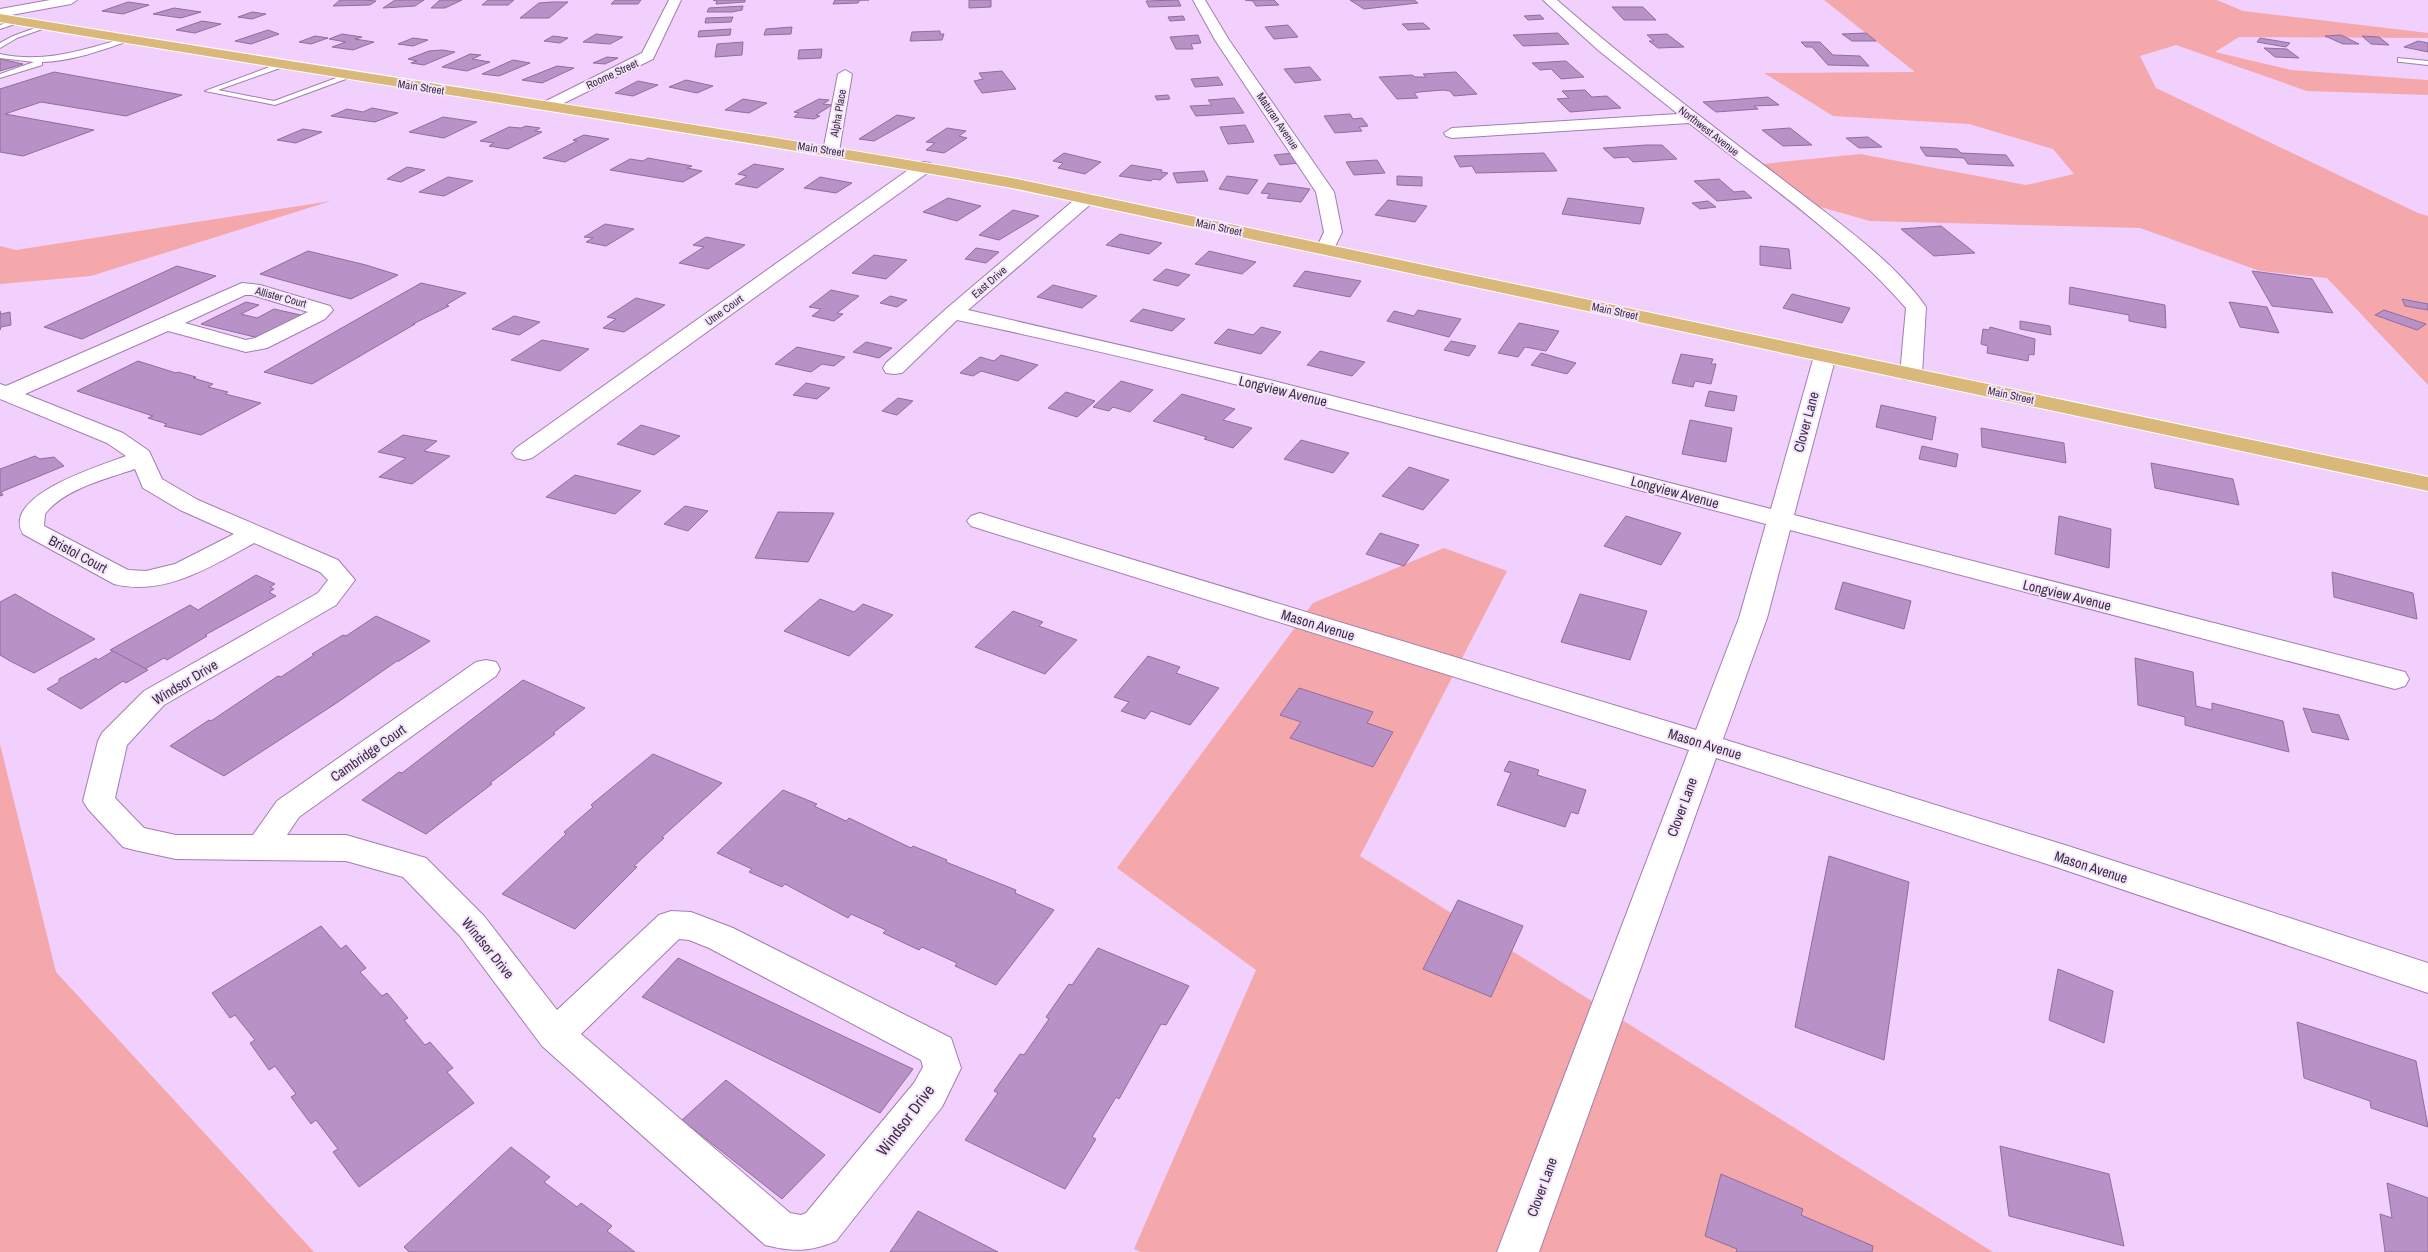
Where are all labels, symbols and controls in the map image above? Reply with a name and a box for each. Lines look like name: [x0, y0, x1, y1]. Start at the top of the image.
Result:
street label: Roome Street: [584, 56, 641, 92]
street label: Main Street: [397, 76, 446, 98]
street label: Alpha Place: [827, 88, 849, 139]
street label: Maturan Avenue: [1254, 90, 1302, 152]
street label: Northwest Avenue: [1676, 103, 1742, 159]
street label: Main Street: [797, 138, 846, 160]
street label: Main Street: [1195, 215, 1244, 239]
street label: East Drive: [969, 263, 1009, 301]
street label: Allister Court: [253, 283, 308, 311]
street label: Utne Court: [702, 291, 746, 328]
street label: Main Street: [1591, 299, 1640, 323]
street label: Longview Avenue: [1237, 371, 1329, 411]
street label: Main Street: [1987, 383, 2036, 407]
street label: Clover Lane: [1789, 390, 1823, 454]
street label: Longview Avenue: [1629, 472, 1721, 512]
street label: Bristol Court: [46, 531, 110, 577]
street label: Longview Avenue: [2021, 575, 2113, 615]
street label: Mason Avenue: [1279, 605, 1357, 645]
street label: Windsor Drive: [149, 655, 221, 709]
street label: Cambridge Court: [327, 720, 409, 786]
street label: Mason Avenue: [1666, 724, 1744, 764]
street label: Clover Lane: [1663, 775, 1701, 839]
street label: Mason Avenue: [2052, 847, 2130, 887]
street label: Windsor Drive: [458, 914, 518, 982]
street label: Windsor Drive: [871, 1080, 939, 1160]
street label: Clover Lane: [1523, 1155, 1561, 1219]

